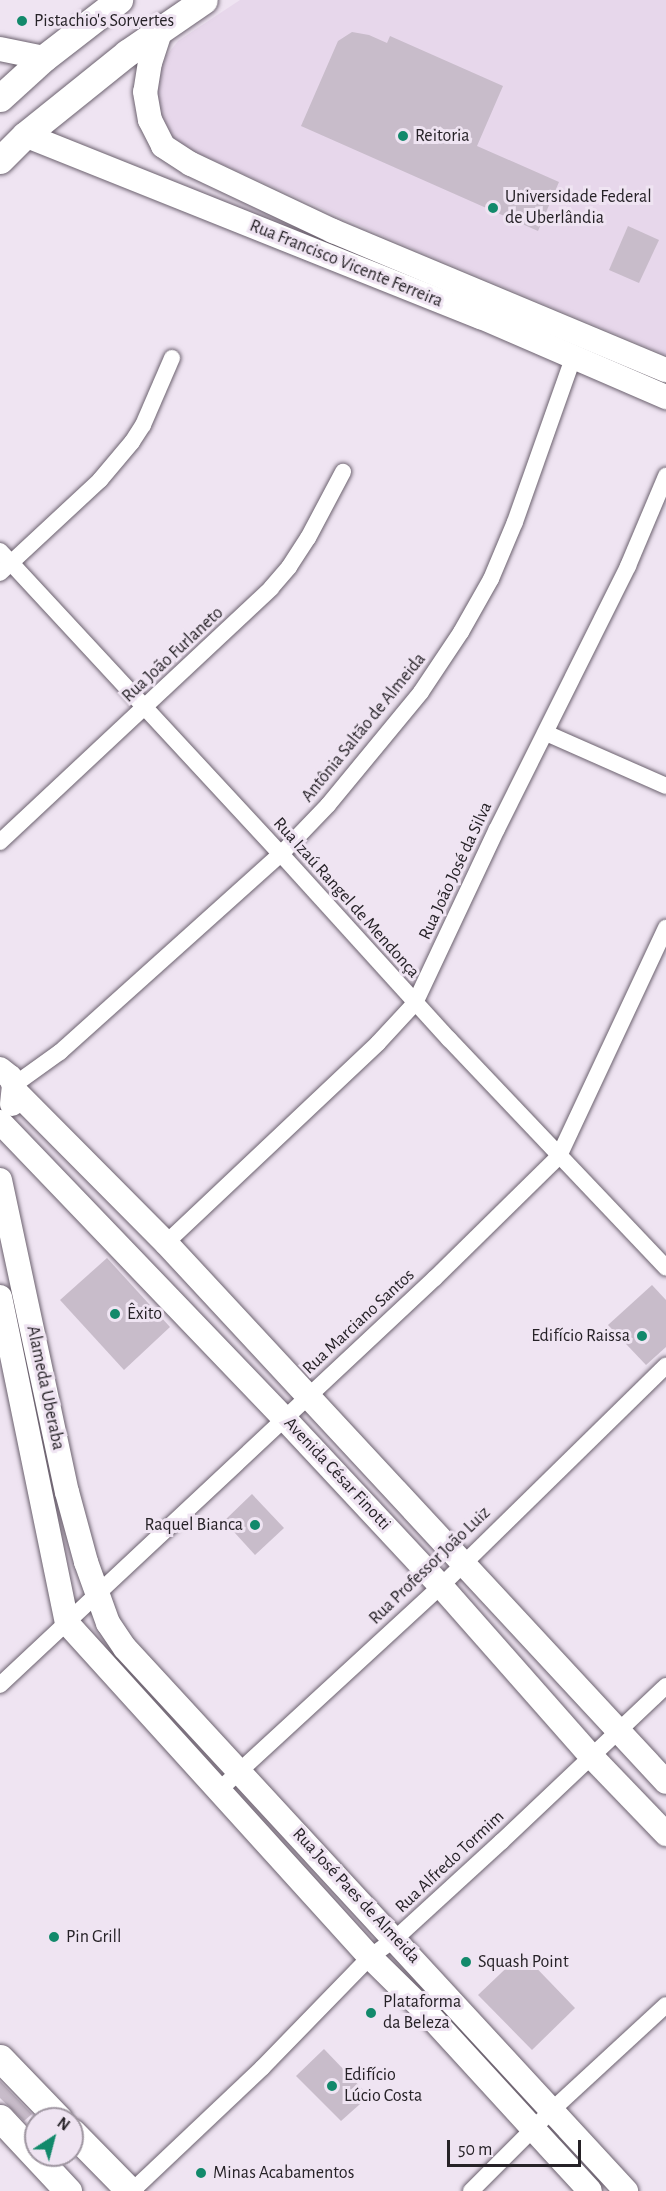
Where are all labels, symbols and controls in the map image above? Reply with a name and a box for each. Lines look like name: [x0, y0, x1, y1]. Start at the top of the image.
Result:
place label: Pistachio's Sorvertes: [34, 10, 174, 32]
marker: Pistachio's Sorvertes: [15, 14, 29, 28]
place label: Reitoria: [415, 125, 470, 147]
marker: Reitoria: [396, 129, 410, 143]
place label: Universidade Federal de Uberlândia: [505, 187, 652, 230]
marker: Universidade Federal de Uberlândia: [486, 201, 500, 215]
street label: Rua Francisco Vicente Ferreira: [246, 215, 446, 313]
street label: Rua João Furlaneto: [118, 603, 228, 707]
street label: Antônia Saltão de Almeida: [297, 649, 431, 807]
street label: Rua João José da Silva: [415, 799, 497, 943]
street label: Rua Izaú Rangel de Mendonça: [268, 813, 424, 983]
street label: Rua Marciano Santos: [299, 1265, 419, 1379]
place label: Êxito: [127, 1303, 162, 1325]
marker: Êxito: [108, 1307, 122, 1321]
street label: Alameda Uberaba: [21, 1324, 69, 1452]
place label: Edifício Raissa: [531, 1325, 630, 1347]
marker: Edifício Raissa: [635, 1329, 649, 1343]
street label: Avenida César Finotti: [279, 1413, 395, 1535]
street label: Rua Professor João Luiz: [365, 1503, 495, 1629]
place label: Raquel Bianca: [145, 1514, 243, 1536]
marker: Raquel Bianca: [248, 1518, 262, 1532]
street label: Rua Alfredo Tormim: [391, 1806, 509, 1918]
street label: Rua José Paes de Almeida: [288, 1824, 424, 1968]
place label: Pin Grill: [66, 1926, 121, 1948]
marker: Pin Grill: [47, 1930, 61, 1944]
place label: Squash Point: [478, 1951, 569, 1973]
marker: Squash Point: [459, 1955, 473, 1969]
place label: Plataforma da Beleza: [383, 1992, 461, 2034]
marker: Plataforma da Beleza: [364, 2006, 378, 2020]
place label: Edifício Lúcio Costa: [344, 2065, 422, 2108]
marker: Edifício Lúcio Costa: [325, 2079, 339, 2093]
north arrow: [24, 2107, 84, 2167]
text: N: [54, 2114, 73, 2134]
scale bar: [450, 2128, 584, 2166]
text: 50 m: [458, 2141, 492, 2159]
place label: Minas Acabamentos: [213, 2162, 354, 2184]
marker: Minas Acabamentos: [194, 2166, 208, 2180]

